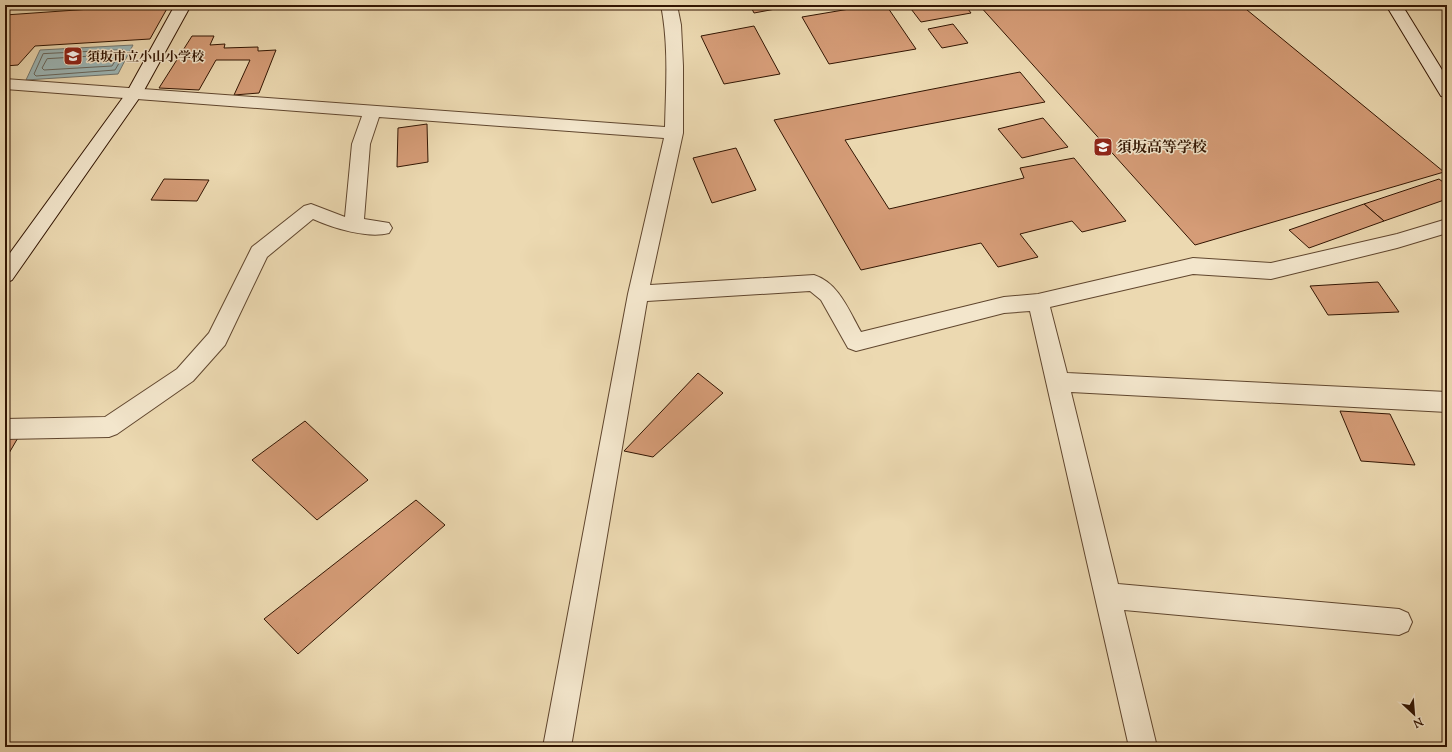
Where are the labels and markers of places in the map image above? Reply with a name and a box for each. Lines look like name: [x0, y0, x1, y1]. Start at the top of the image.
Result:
school or university icon: 須坂市立小山小学校: [62, 45, 84, 67]
place label: 須坂市立小山小学校: [87, 49, 205, 67]
school or university icon: 須坂高等学校: [1092, 136, 1114, 158]
place label: 須坂高等学校: [1117, 138, 1207, 159]

